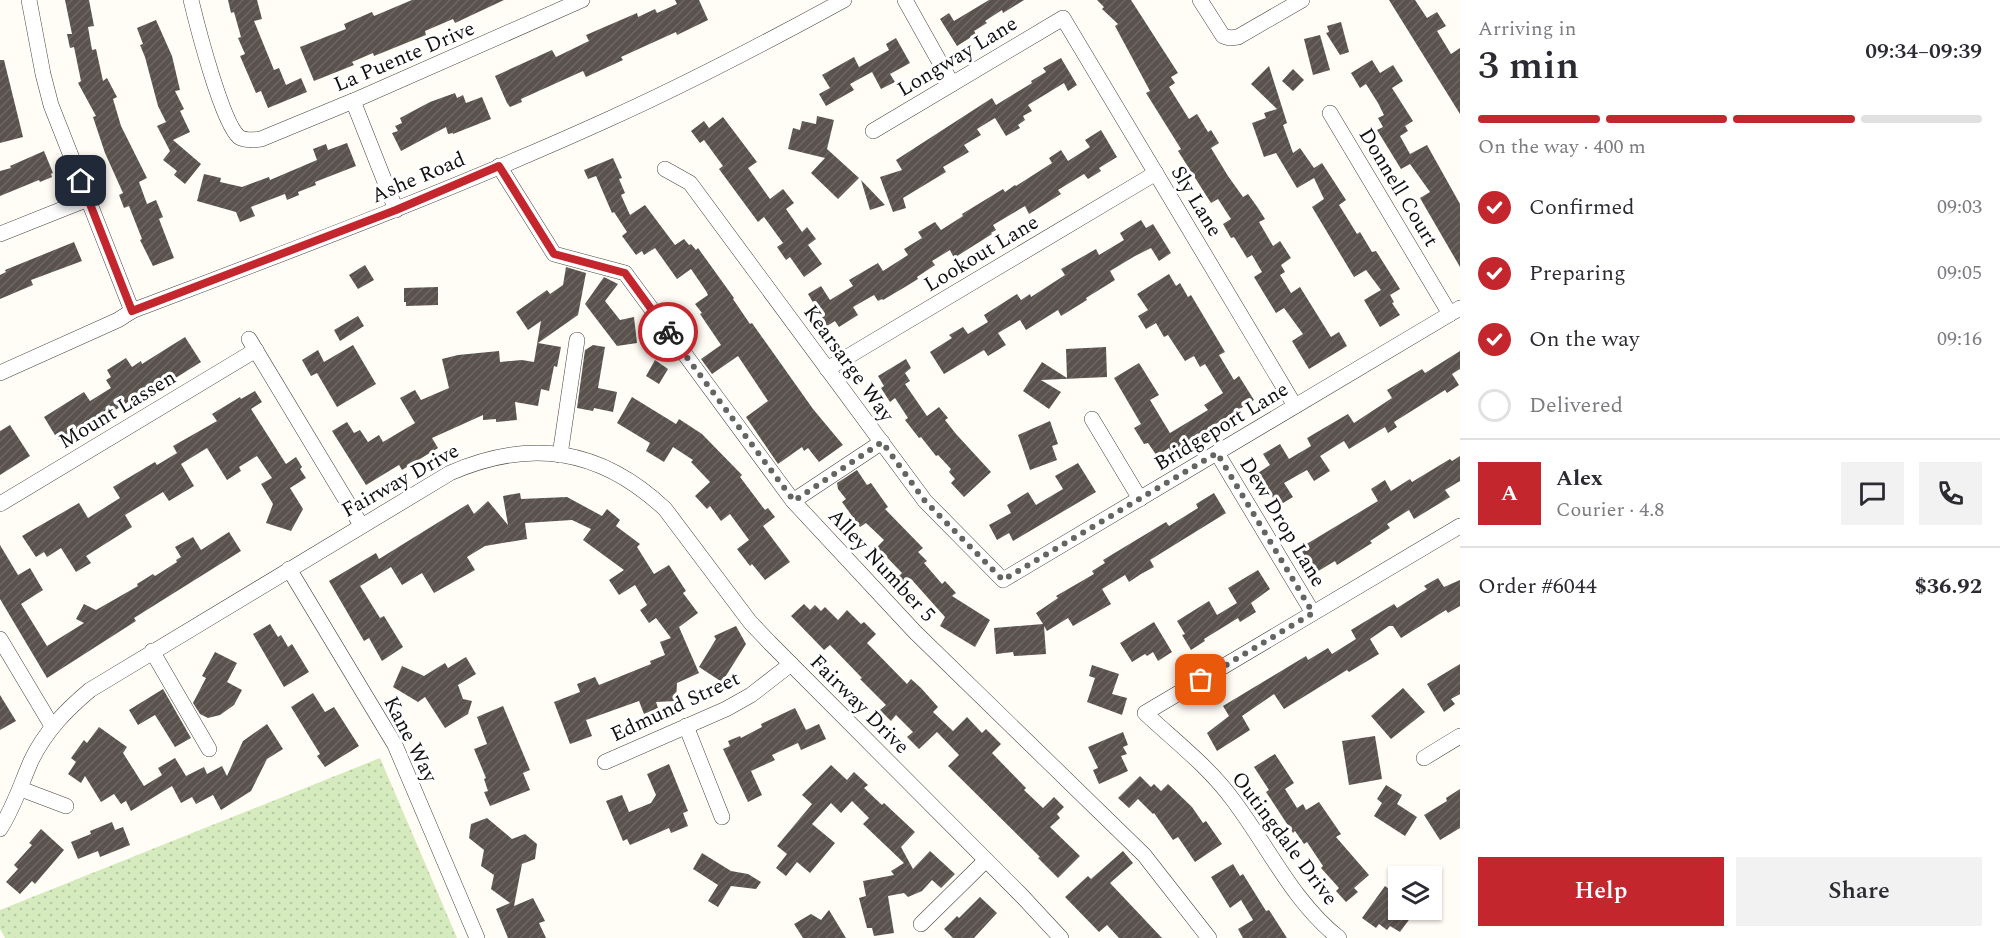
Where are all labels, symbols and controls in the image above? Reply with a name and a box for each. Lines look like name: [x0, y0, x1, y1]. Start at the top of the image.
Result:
street label: Longway Lane: [891, 8, 1024, 105]
street label: La Puente Drive: [329, 13, 480, 101]
text: Arriving in: [1478, 14, 1576, 44]
text: 09:34–09:39: [1865, 35, 1982, 68]
text: 3 min: [1478, 37, 1579, 96]
street label: Donnell Court: [1350, 122, 1446, 253]
text: On the way · 400 m: [1478, 132, 1646, 162]
street label: Ashe Road: [366, 144, 470, 212]
pin: [55, 155, 106, 206]
street label: Sly Lane: [1162, 160, 1230, 243]
icon: home: [64, 164, 97, 197]
icon: check: [1478, 191, 1511, 224]
text: Confirmed: [1529, 191, 1635, 224]
text: 09:03: [1937, 192, 1982, 222]
street label: Lookout Lane: [918, 207, 1045, 301]
icon: check: [1478, 257, 1511, 290]
text: Preparing: [1529, 257, 1626, 290]
text: 09:05: [1937, 258, 1982, 288]
street label: Kearsarge Way: [795, 298, 902, 430]
courier: [638, 302, 698, 362]
icon: bike: [652, 316, 685, 349]
icon: check: [1478, 323, 1511, 356]
text: On the way: [1529, 323, 1640, 356]
text: 09:16: [1937, 324, 1982, 354]
street label: Mount Lassen: [53, 362, 182, 458]
street label: Bridgeport Lane: [1148, 374, 1295, 480]
text: Delivered: [1529, 389, 1623, 422]
street label: Fairway Drive: [336, 435, 465, 526]
street label: Dew Drop Lane: [1231, 451, 1334, 594]
text: Alex: [1556, 462, 1603, 495]
button: chat: [1841, 462, 1904, 525]
button: phone: [1919, 462, 1982, 525]
text: A: [1501, 477, 1518, 510]
text: Courier · 4.8: [1556, 495, 1664, 525]
street label: Alley Number 5: [820, 501, 943, 630]
text: Order #6044: [1478, 570, 1597, 603]
text: $36.92: [1914, 570, 1982, 603]
street label: Fairway Drive: [802, 647, 917, 762]
pin: [1175, 654, 1226, 705]
street label: Edmund Street: [605, 663, 745, 751]
icon: bag: [1184, 663, 1217, 696]
street label: Kane Way: [375, 691, 446, 789]
street label: Outingdale Drive: [1223, 765, 1345, 913]
button: Help: [1478, 857, 1724, 926]
button: Share: [1736, 857, 1982, 926]
map controls: [1388, 866, 1442, 920]
button: layers: [1388, 866, 1442, 920]

